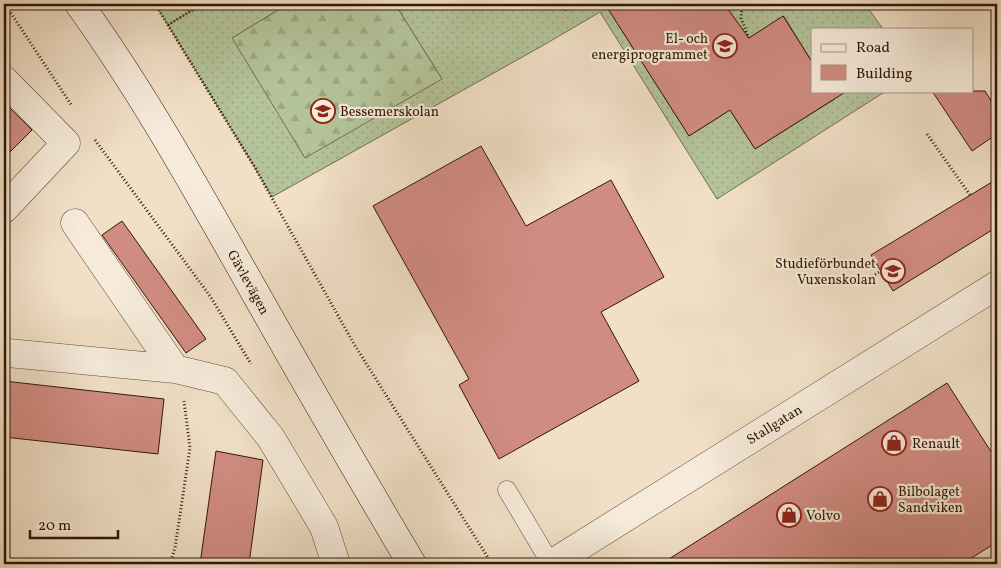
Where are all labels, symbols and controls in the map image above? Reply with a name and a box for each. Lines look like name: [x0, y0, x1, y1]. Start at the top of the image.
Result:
legend: [811, 28, 974, 92]
place label: El- och energiprogrammet: [591, 30, 708, 65]
school or university icon: El- och energiprogrammet: [712, 33, 738, 59]
text: Road: [856, 38, 890, 59]
text: Building: [856, 64, 913, 85]
school or university icon: Bessemerskolan: [310, 98, 336, 124]
place label: Bessemerskolan: [340, 103, 439, 122]
street label: Gävlevägen: [222, 247, 273, 319]
place label: Studieförbundet Vuxenskolan: [775, 255, 876, 290]
school or university icon: Studieförbundet Vuxenskolan: [880, 258, 906, 284]
street label: Stallgatan: [743, 401, 806, 450]
shop icon: Renault: [881, 430, 907, 456]
place label: Renault: [912, 435, 960, 454]
place label: Bilbolaget Sandviken: [898, 483, 963, 518]
shop icon: Bilbolaget Sandviken: [867, 486, 893, 512]
shop icon: Volvo: [776, 502, 802, 528]
place label: Volvo: [806, 507, 840, 526]
scale bar: [30, 508, 118, 540]
text: 20 m: [38, 516, 71, 537]

